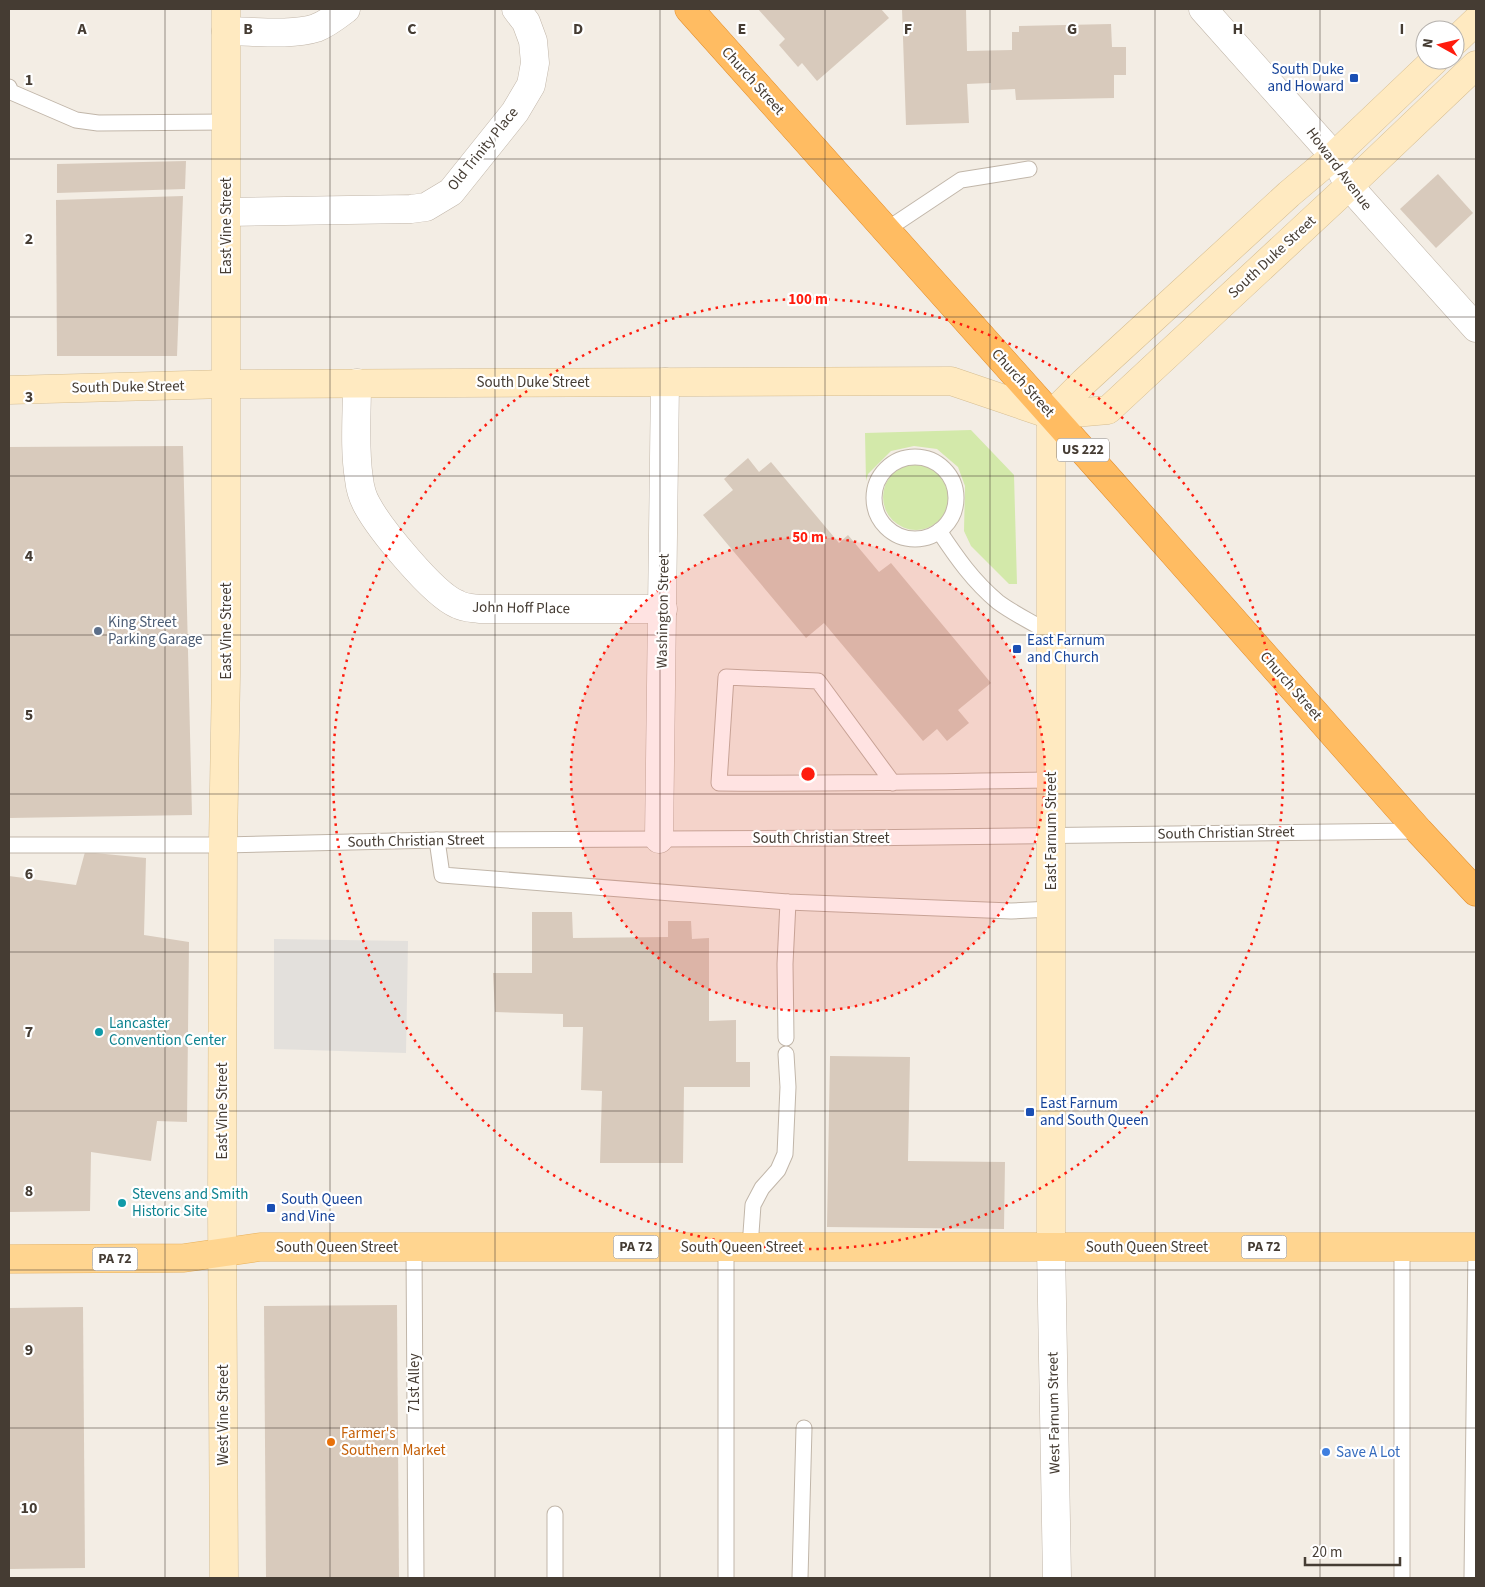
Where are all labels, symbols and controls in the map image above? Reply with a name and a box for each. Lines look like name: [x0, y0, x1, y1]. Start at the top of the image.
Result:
text: A: [76, 18, 87, 40]
text: B: [243, 18, 253, 40]
text: C: [407, 18, 417, 40]
text: D: [573, 18, 583, 40]
text: E: [738, 18, 746, 40]
text: F: [904, 18, 912, 40]
text: G: [1067, 18, 1077, 40]
text: H: [1233, 18, 1243, 40]
text: I: [1400, 18, 1404, 40]
north arrow: [1415, 20, 1465, 70]
text: N: [1418, 37, 1439, 49]
street label: Church Street: [717, 42, 789, 120]
place label: South Duke and Howard: [1267, 59, 1344, 97]
text: 1: [25, 69, 33, 91]
marker: South Duke and Howard: [1348, 72, 1360, 84]
street label: Old Trinity Place: [443, 103, 523, 195]
street label: Howard Avenue: [1301, 123, 1377, 215]
street label: East Vine Street: [216, 177, 237, 275]
street label: South Duke Street: [1223, 211, 1321, 303]
text: 2: [25, 228, 33, 250]
text: 100 m: [788, 289, 828, 310]
street label: Church Street: [987, 344, 1059, 422]
street label: South Duke Street: [476, 372, 590, 393]
street label: South Duke Street: [71, 376, 185, 398]
text: 3: [25, 386, 33, 408]
road number: US 222: [1057, 438, 1109, 462]
text: 50 m: [792, 527, 824, 548]
text: 4: [25, 545, 34, 567]
street label: Washington Street: [651, 553, 675, 669]
street label: East Vine Street: [216, 582, 237, 680]
street label: John Hoff Place: [472, 597, 570, 619]
place label: King Street Parking Garage: [108, 612, 203, 650]
marker: King Street Parking Garage: [92, 625, 104, 637]
place label: East Farnum and Church: [1027, 630, 1105, 668]
marker: East Farnum and Church: [1011, 643, 1023, 655]
street label: Church Street: [1255, 647, 1327, 725]
text: 5: [25, 704, 33, 726]
centre of rings: [799, 765, 817, 783]
street label: East Farnum Street: [1041, 772, 1062, 890]
street label: South Christian Street: [1157, 821, 1295, 845]
street label: South Christian Street: [752, 828, 890, 849]
street label: South Christian Street: [347, 829, 485, 853]
text: 6: [25, 863, 33, 885]
place label: Lancaster Convention Center: [109, 1013, 227, 1051]
text: 7: [25, 1021, 33, 1043]
marker: Lancaster Convention Center: [93, 1026, 105, 1038]
street label: East Vine Street: [212, 1062, 233, 1160]
place label: East Farnum and South Queen: [1040, 1093, 1149, 1131]
marker: East Farnum and South Queen: [1024, 1106, 1036, 1118]
text: 8: [25, 1180, 33, 1202]
place label: Stevens and Smith Historic Site: [132, 1184, 248, 1222]
place label: South Queen and Vine: [281, 1189, 363, 1227]
marker: Stevens and Smith Historic Site: [116, 1197, 128, 1209]
marker: South Queen and Vine: [265, 1202, 277, 1214]
road number: PA 72: [614, 1236, 658, 1258]
road number: PA 72: [1242, 1236, 1286, 1258]
street label: South Queen Street: [276, 1237, 398, 1258]
street label: South Queen Street: [681, 1237, 803, 1258]
street label: South Queen Street: [1086, 1237, 1208, 1258]
road number: PA 72: [92, 1248, 138, 1270]
text: 9: [25, 1339, 33, 1361]
street label: West Farnum Street: [1042, 1352, 1066, 1474]
street label: 71st Alley: [404, 1353, 425, 1413]
street label: West Vine Street: [213, 1365, 234, 1465]
place label: Farmer's Southern Market: [341, 1423, 446, 1461]
marker: Farmer's Southern Market: [325, 1436, 337, 1448]
place label: Save A Lot: [1336, 1442, 1400, 1463]
marker: Save A Lot: [1320, 1446, 1332, 1458]
text: 10: [21, 1497, 37, 1519]
scale bar: [1305, 1534, 1400, 1566]
text: 20 m: [1312, 1542, 1342, 1563]

